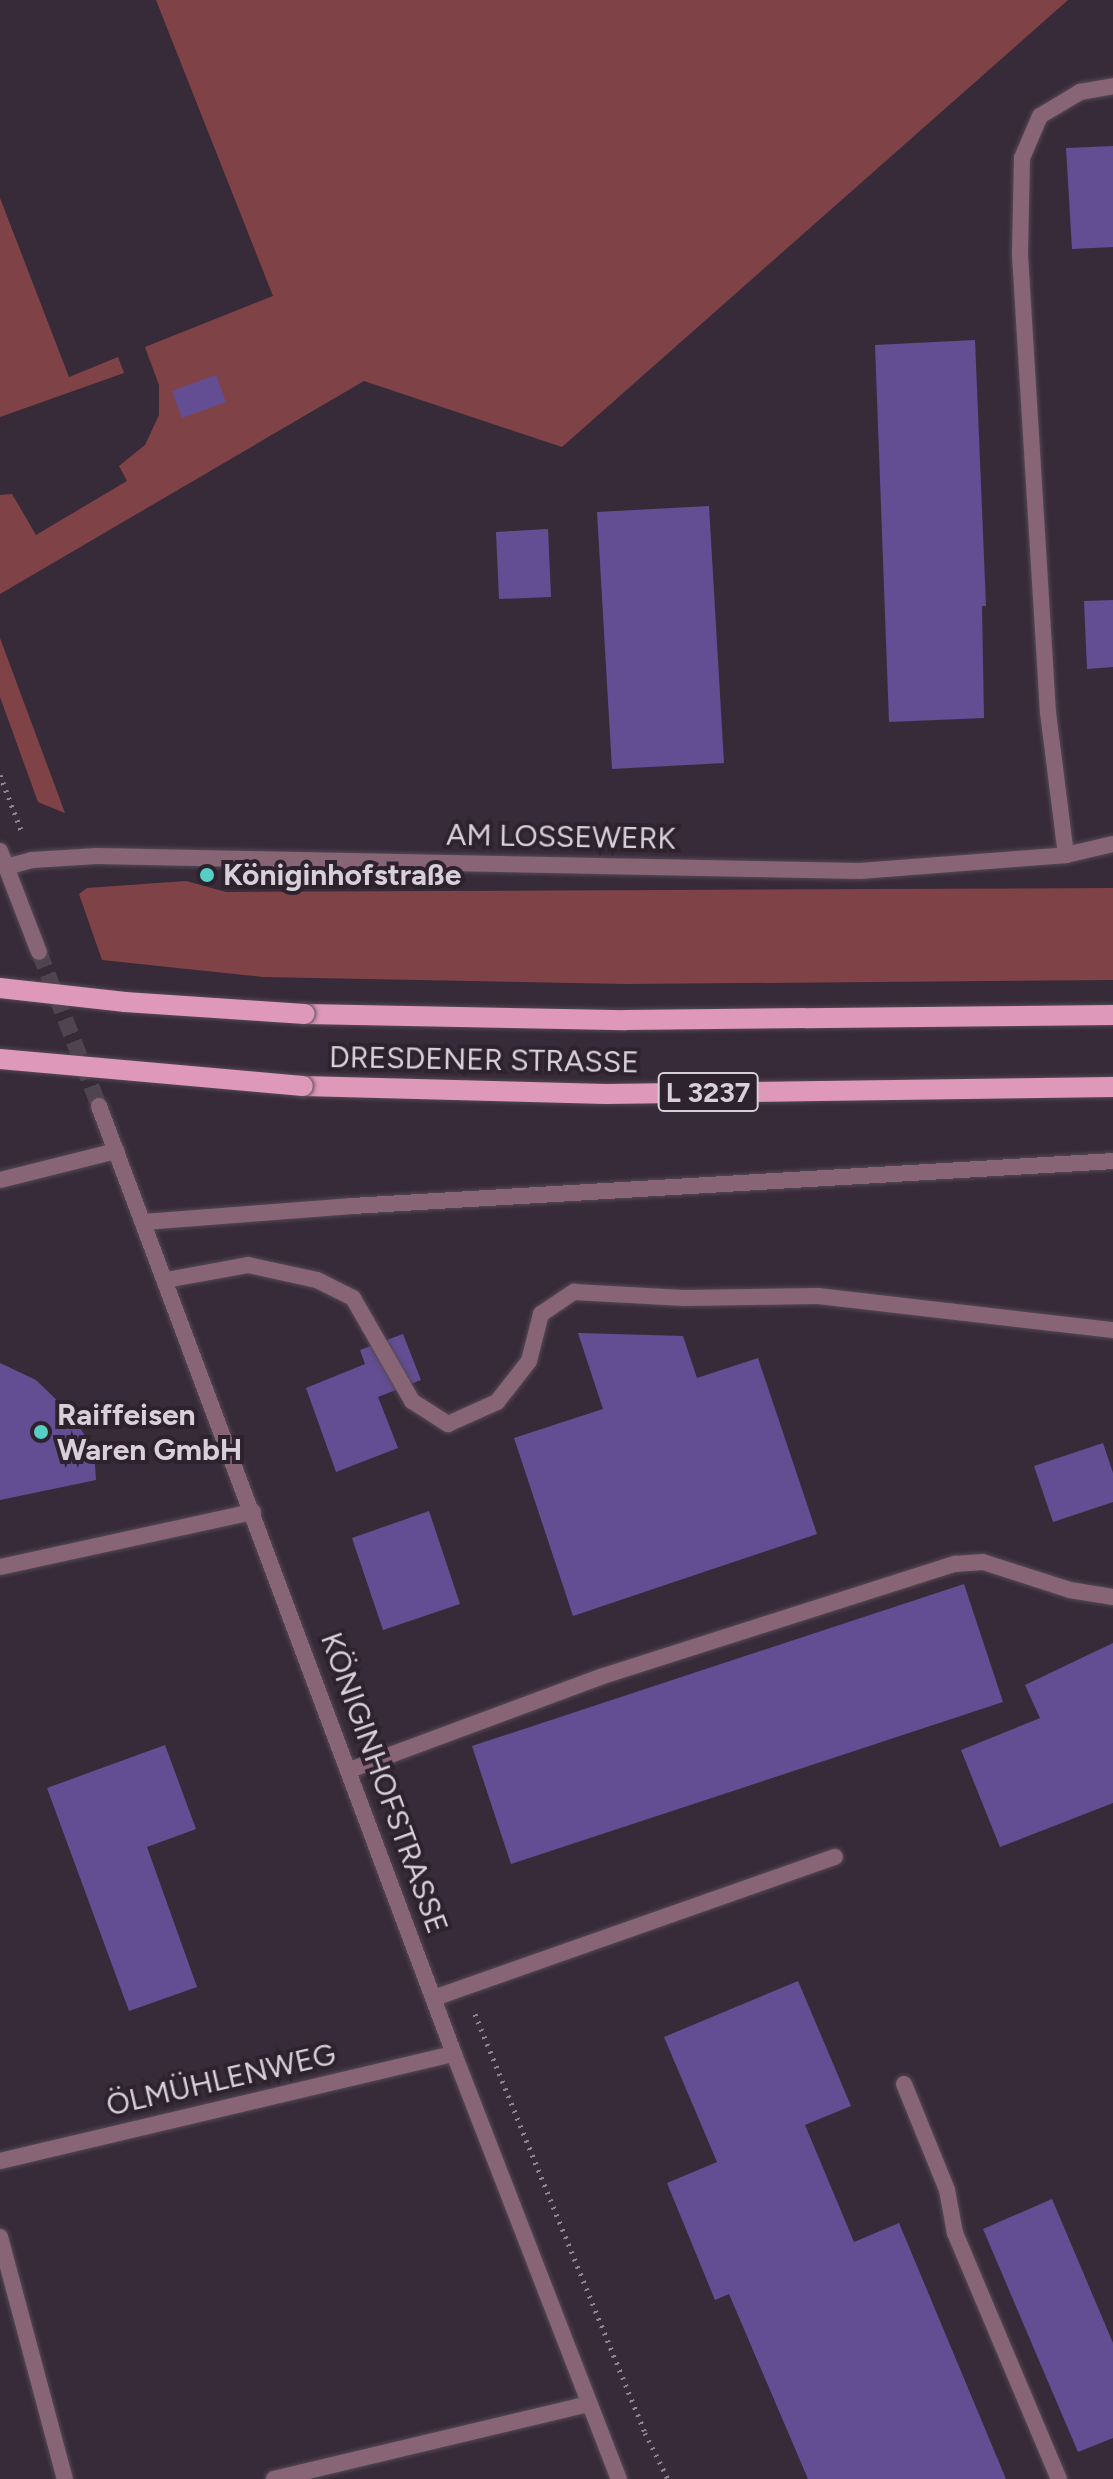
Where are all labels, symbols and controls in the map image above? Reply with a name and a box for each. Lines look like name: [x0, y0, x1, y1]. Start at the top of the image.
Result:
street label: AM LOSSEWERK: [446, 817, 676, 857]
place label: Königinhofstraße: [223, 857, 461, 893]
marker: Königinhofstraße: [198, 866, 216, 884]
street label: DRESDENER STRASSE: [329, 1039, 639, 1081]
road number: L 3237: [656, 1068, 760, 1116]
place label: Raiffeisen Waren GmbH: [57, 1397, 242, 1468]
marker: Raiffeisen Waren GmbH: [32, 1423, 50, 1441]
street label: KÖNIGINHOFSTRASSE: [313, 1628, 455, 1938]
street label: ÖLMÜHLENWEG: [103, 2036, 339, 2124]

